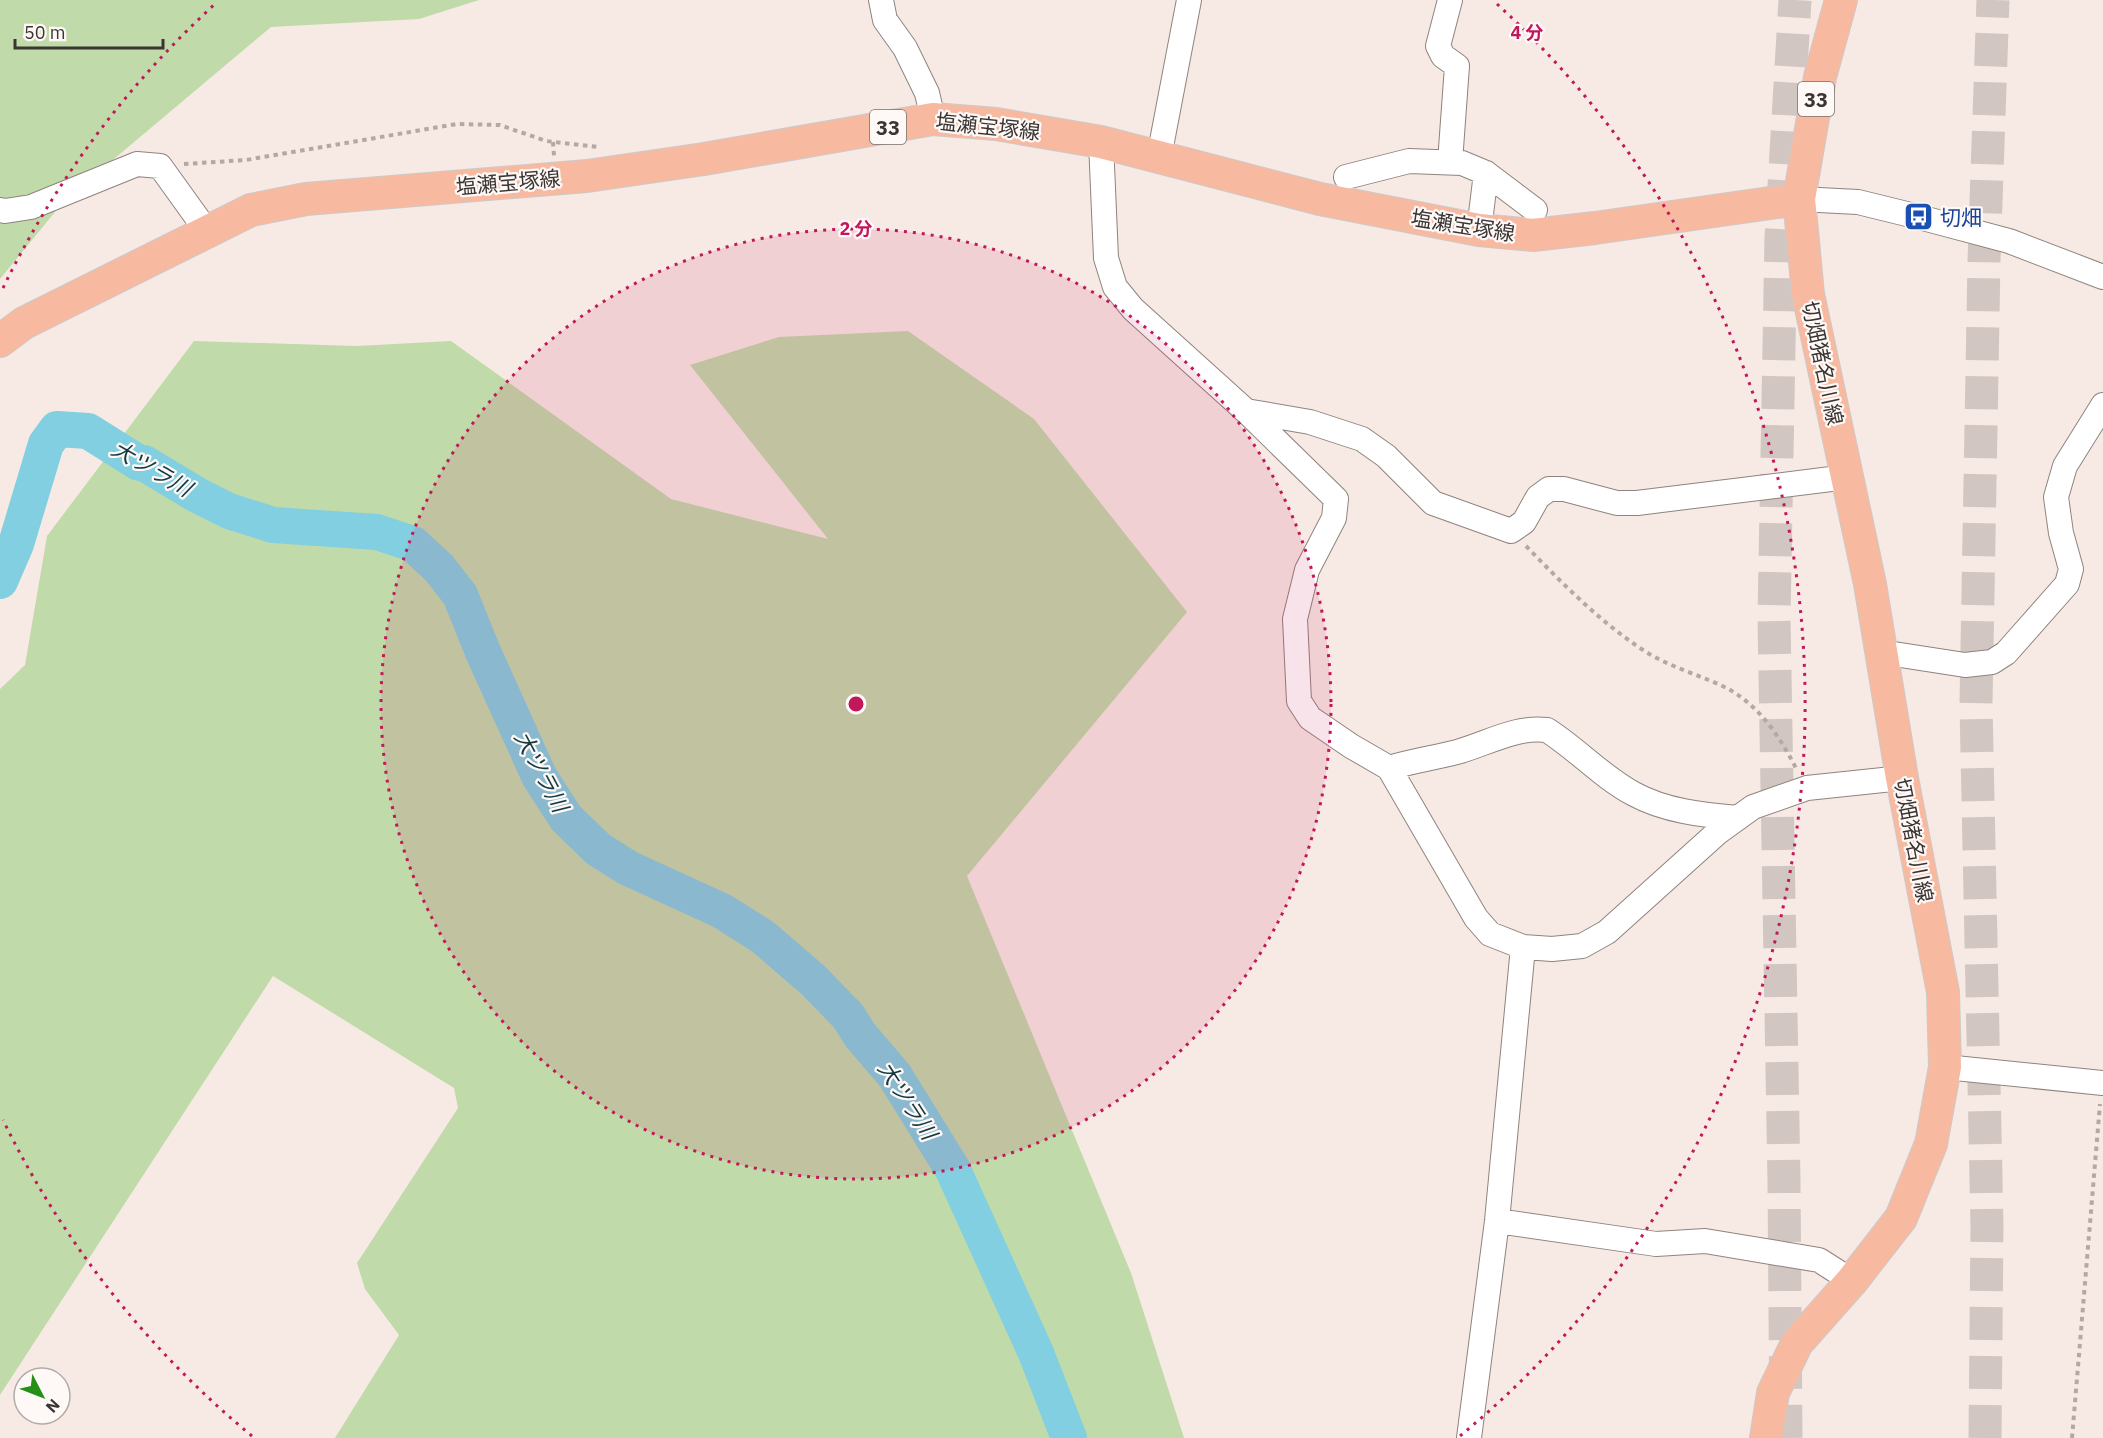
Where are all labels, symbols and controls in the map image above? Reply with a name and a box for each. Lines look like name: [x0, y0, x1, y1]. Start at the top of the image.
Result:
scale bar: [15, 12, 164, 50]
text: 50 m: [24, 21, 66, 44]
text: 4 分: [1510, 21, 1544, 44]
road number: 33: [1798, 82, 1834, 116]
street label: 塩瀬宝塚線: [934, 107, 1042, 145]
road number: 33: [870, 110, 906, 144]
street label: 塩瀬宝塚線: [454, 163, 562, 201]
bus stop icon: 切畑: [1903, 201, 1935, 233]
street label: 塩瀬宝塚線: [1409, 203, 1517, 247]
place label: 切畑: [1940, 203, 1982, 231]
text: 2 分: [839, 217, 873, 240]
street label: 切畑猪名川線: [1796, 298, 1850, 428]
water label: 大ツラ川: [107, 433, 199, 504]
centre of rings: [846, 694, 866, 714]
water label: 大ツラ川: [509, 725, 576, 818]
street label: 切畑猪名川線: [1888, 775, 1940, 905]
water label: 大ツラ川: [872, 1055, 945, 1146]
north arrow: [12, 1366, 72, 1426]
text: N: [42, 1395, 64, 1417]

